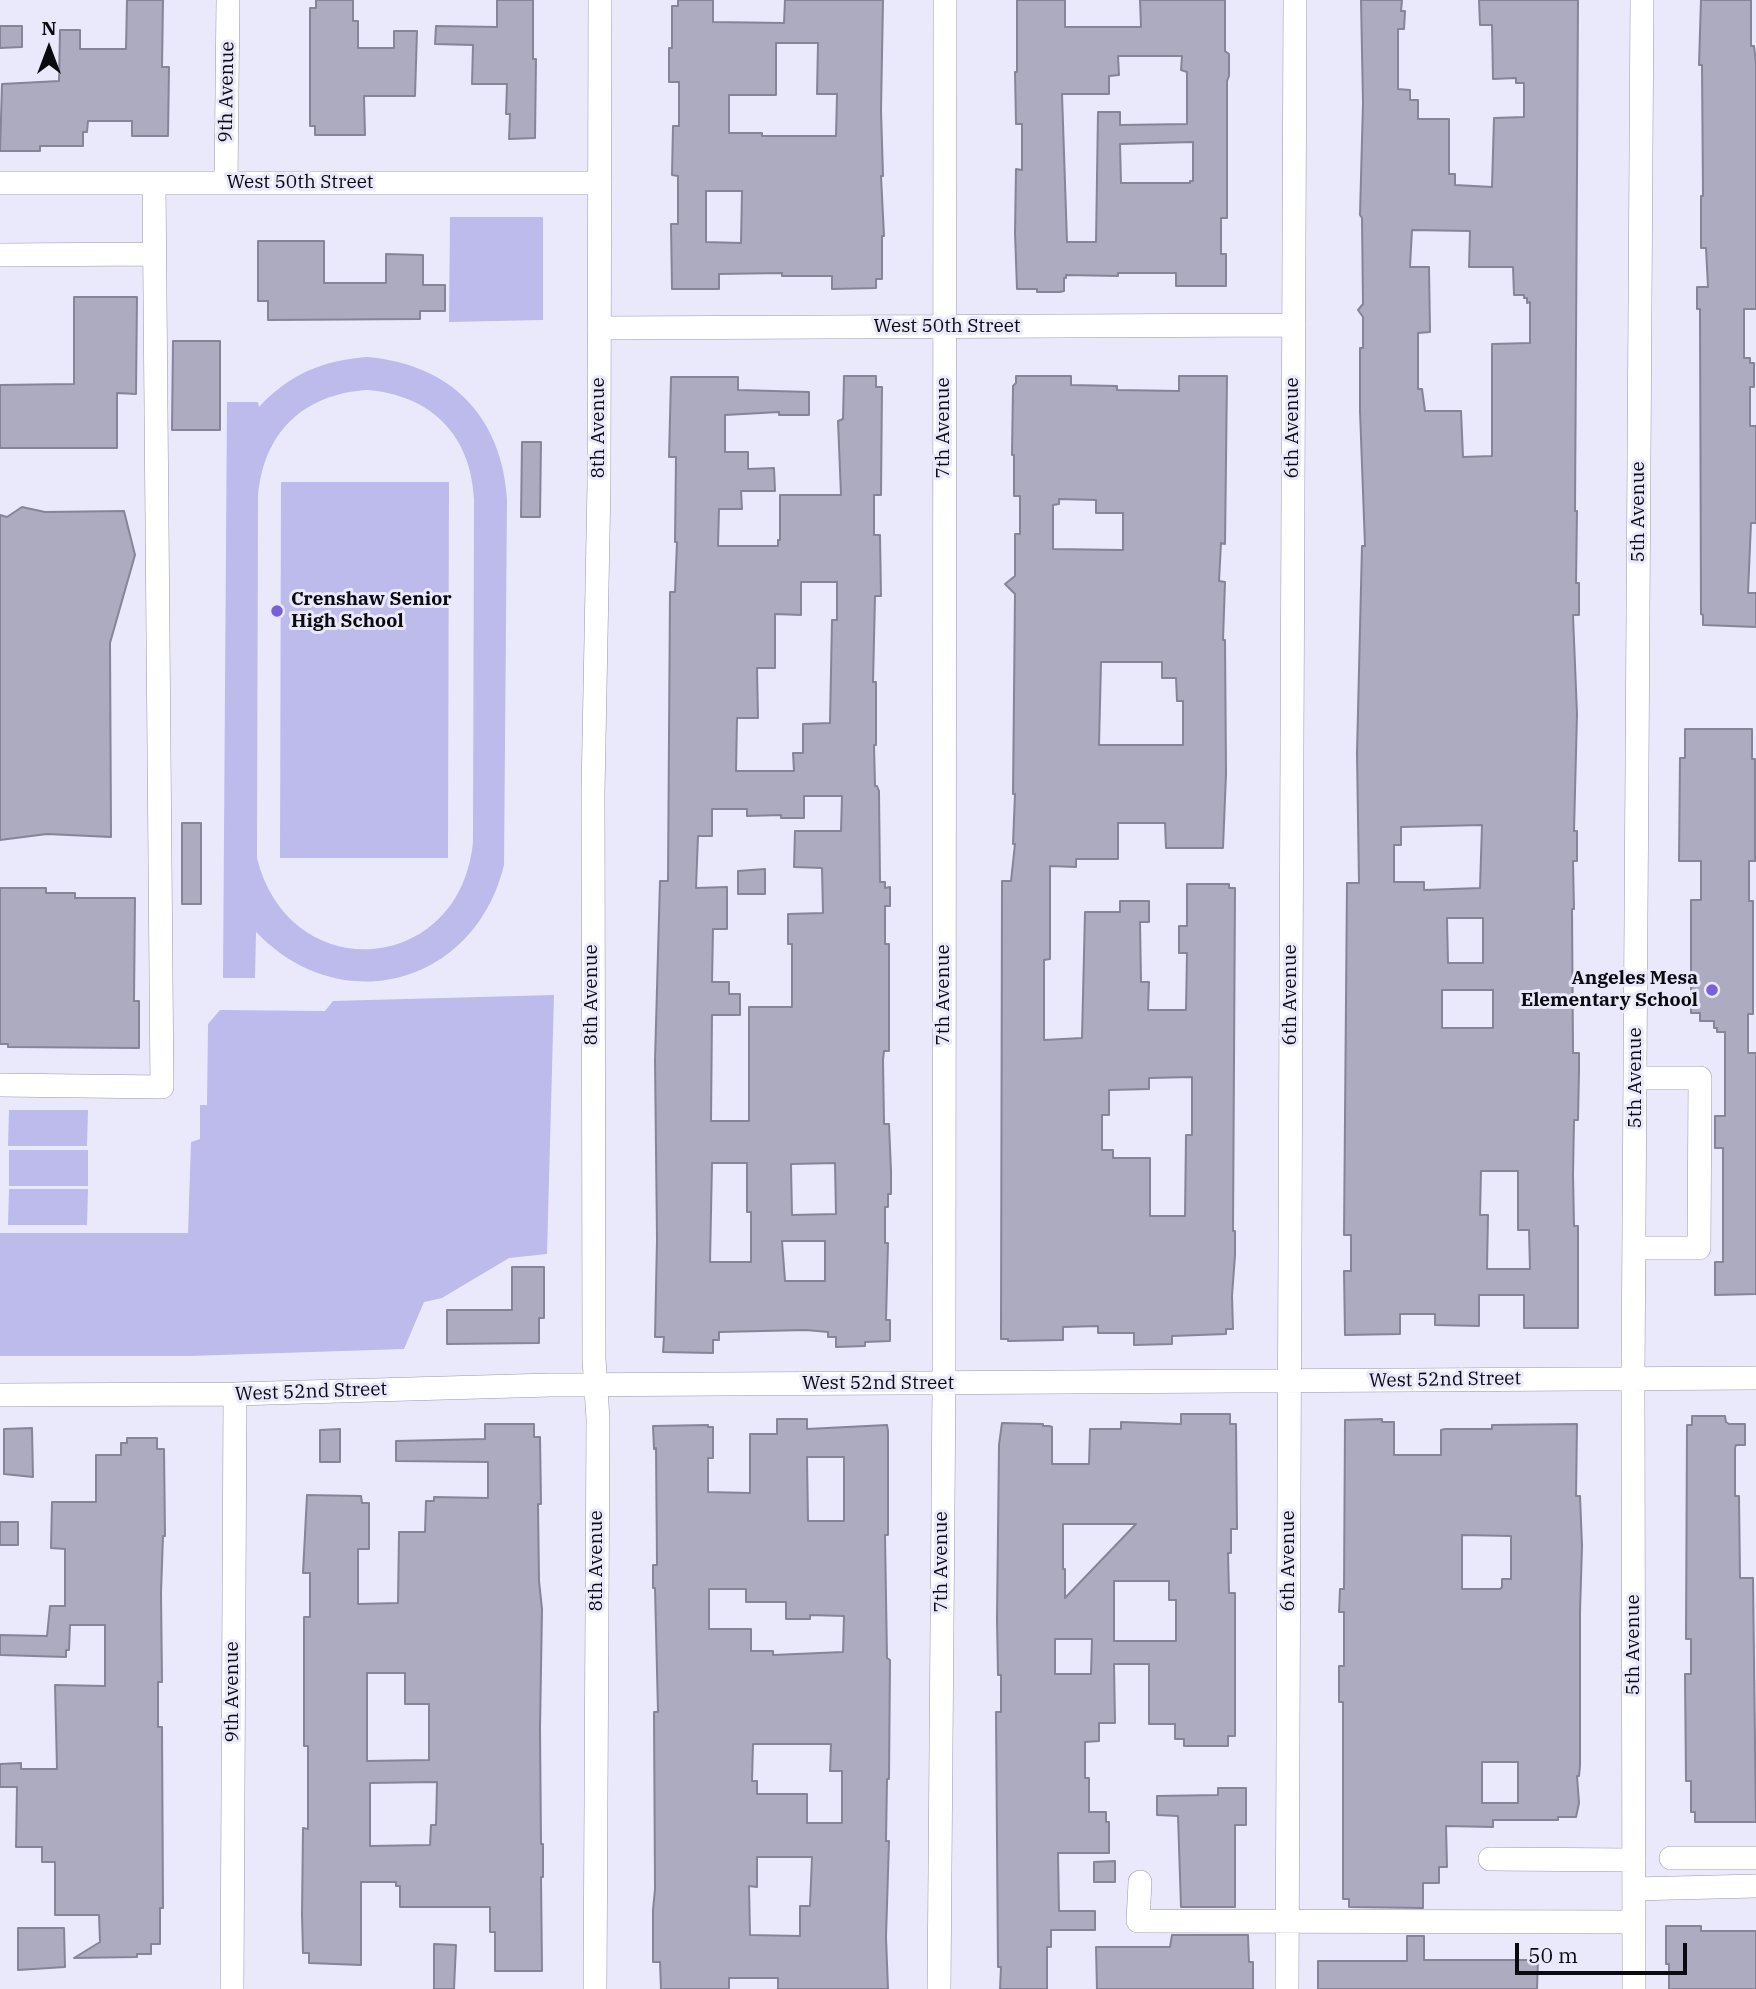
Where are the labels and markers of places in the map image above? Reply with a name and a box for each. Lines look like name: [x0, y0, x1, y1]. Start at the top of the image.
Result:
place label: Crenshaw Senior High School: [291, 589, 452, 633]
marker: Crenshaw Senior High School: [269, 603, 285, 619]
place label: Angeles Mesa Elementary School: [1521, 968, 1698, 1012]
marker: Angeles Mesa Elementary School: [1704, 982, 1720, 998]

